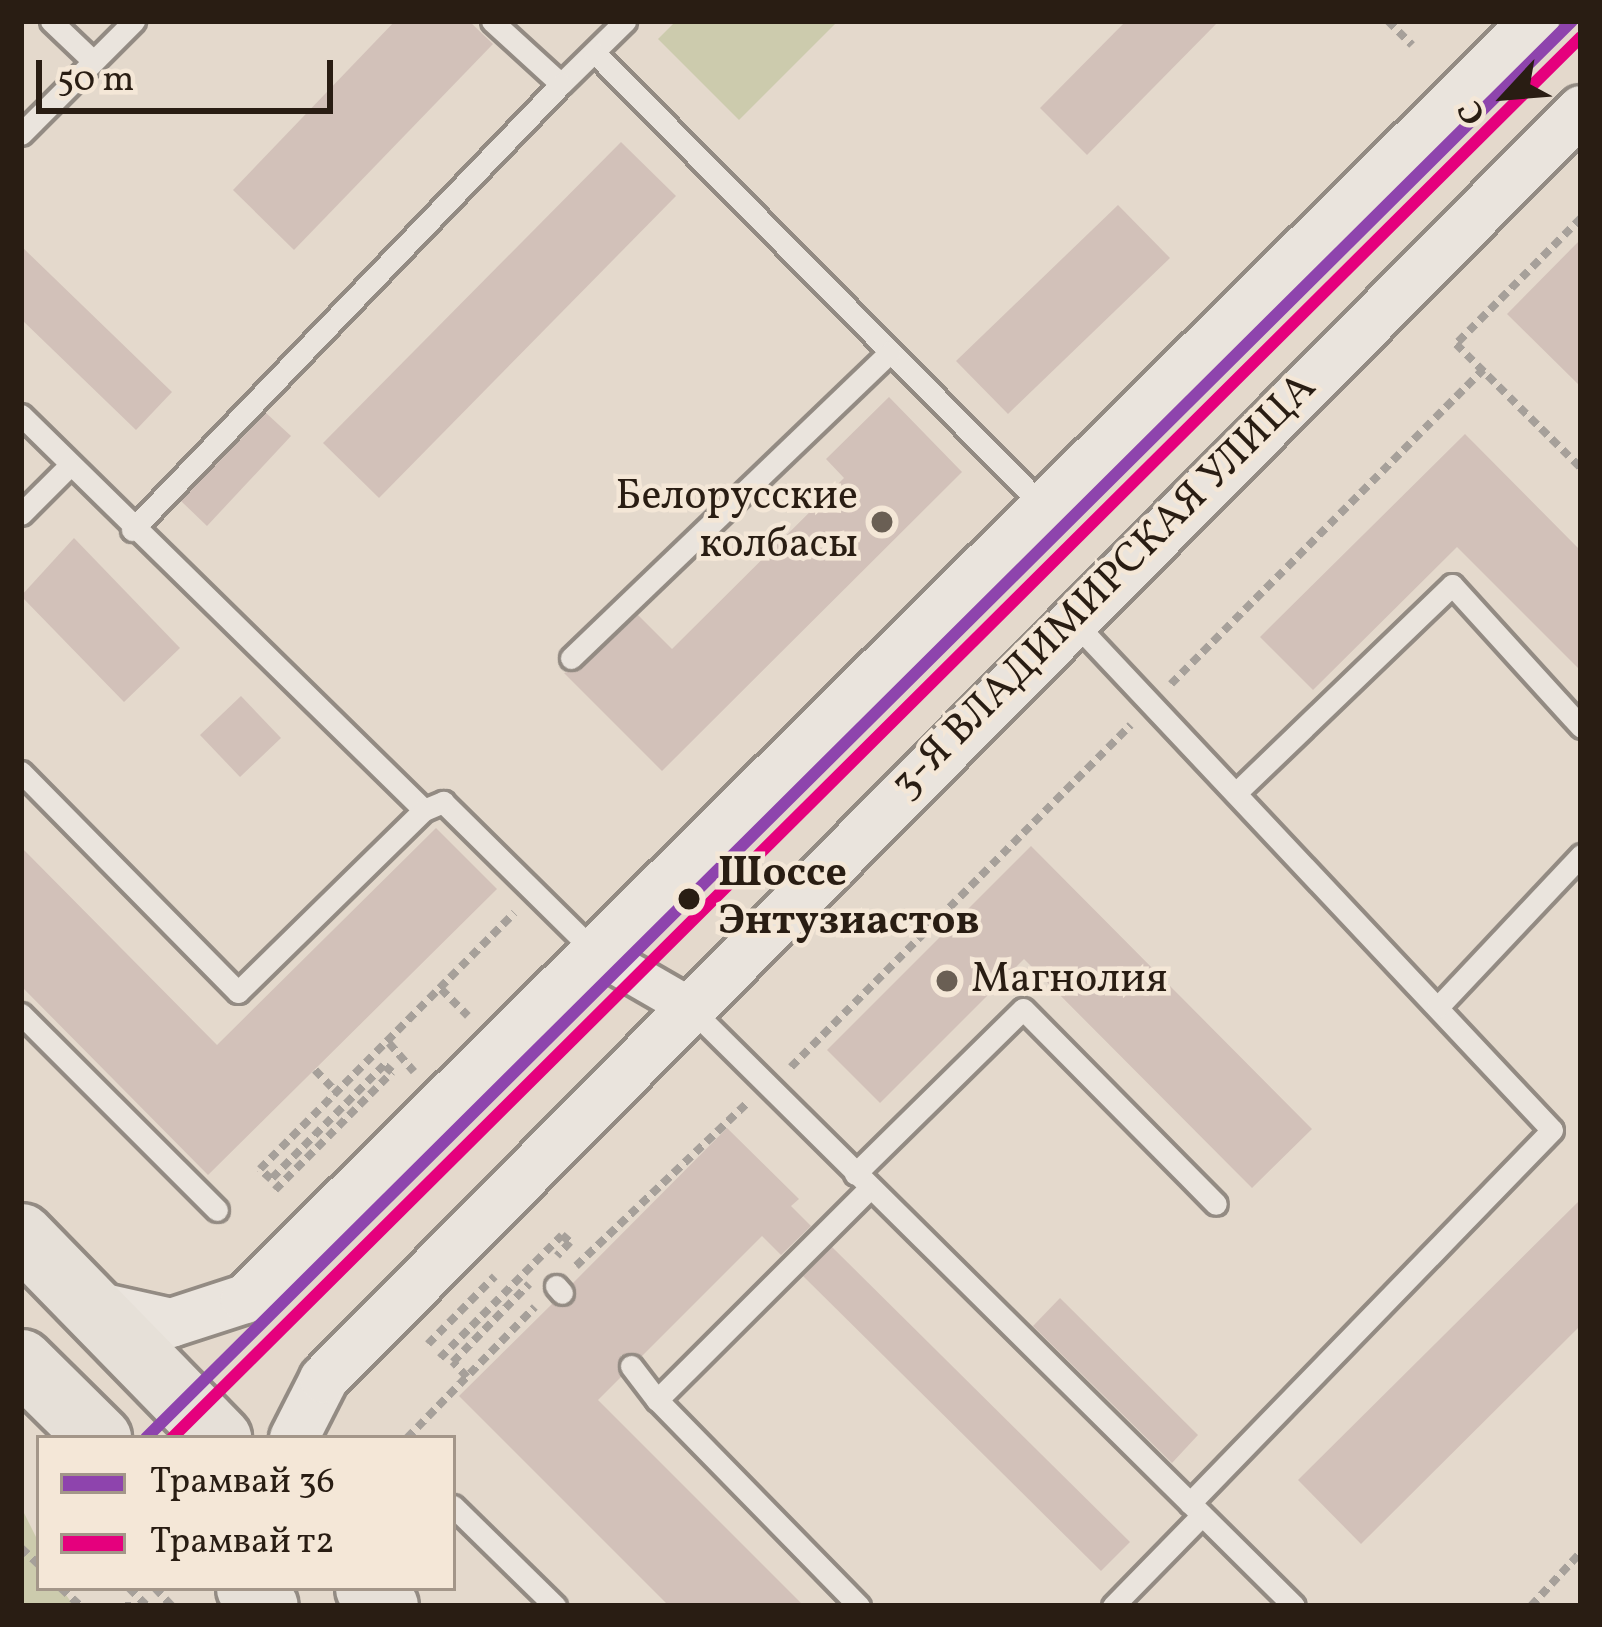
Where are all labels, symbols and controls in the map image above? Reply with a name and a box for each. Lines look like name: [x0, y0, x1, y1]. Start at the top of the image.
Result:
scale bar: [42, 36, 339, 110]
north arrow: [1446, 36, 1566, 156]
text: 50 m: [57, 56, 134, 106]
text: С: [1448, 92, 1499, 131]
street label: 3-Я ВЛАДИМИРСКАЯ УЛИЦА: [882, 364, 1328, 810]
place label: Белорусские колбасы: [616, 473, 858, 572]
marker: Белорусские колбасы: [869, 509, 895, 535]
place label: Шоссе Энтузиастов: [718, 850, 980, 948]
marker: Шоссе Энтузиастов: [672, 882, 706, 916]
place label: Магнолия: [971, 956, 1168, 1006]
marker: Магнолия: [934, 968, 960, 994]
legend: [36, 1435, 456, 1591]
text: Трамвай 36: [150, 1458, 335, 1508]
text: Трамвай т2: [150, 1518, 335, 1568]

